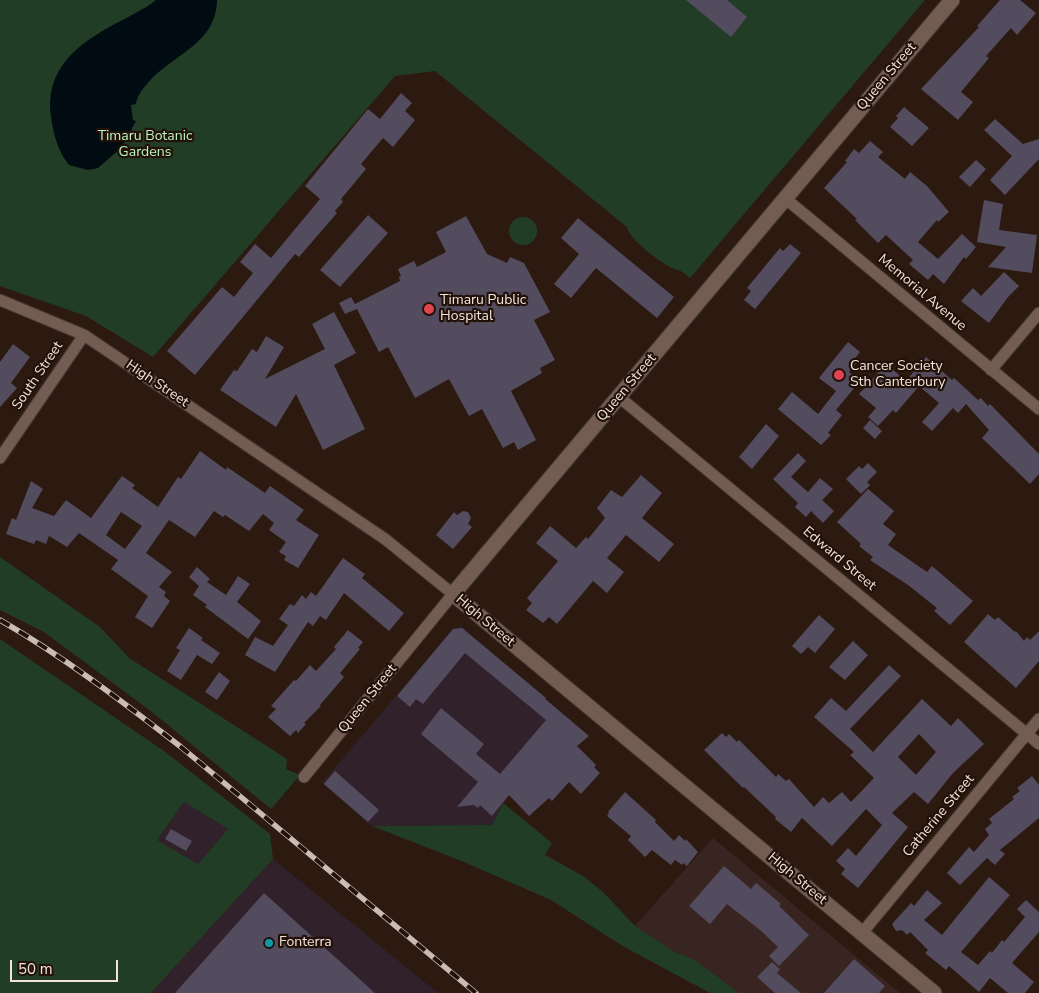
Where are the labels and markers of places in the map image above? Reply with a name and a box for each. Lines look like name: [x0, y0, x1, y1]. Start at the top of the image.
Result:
place label: Timaru Public Hospital: [440, 293, 526, 326]
marker: Timaru Public Hospital: [422, 302, 436, 316]
place label: Cancer Society Sth Canterbury: [850, 359, 946, 392]
marker: Cancer Society Sth Canterbury: [832, 368, 846, 382]
place label: Fonterra: [279, 935, 332, 951]
marker: Fonterra: [263, 937, 275, 949]

